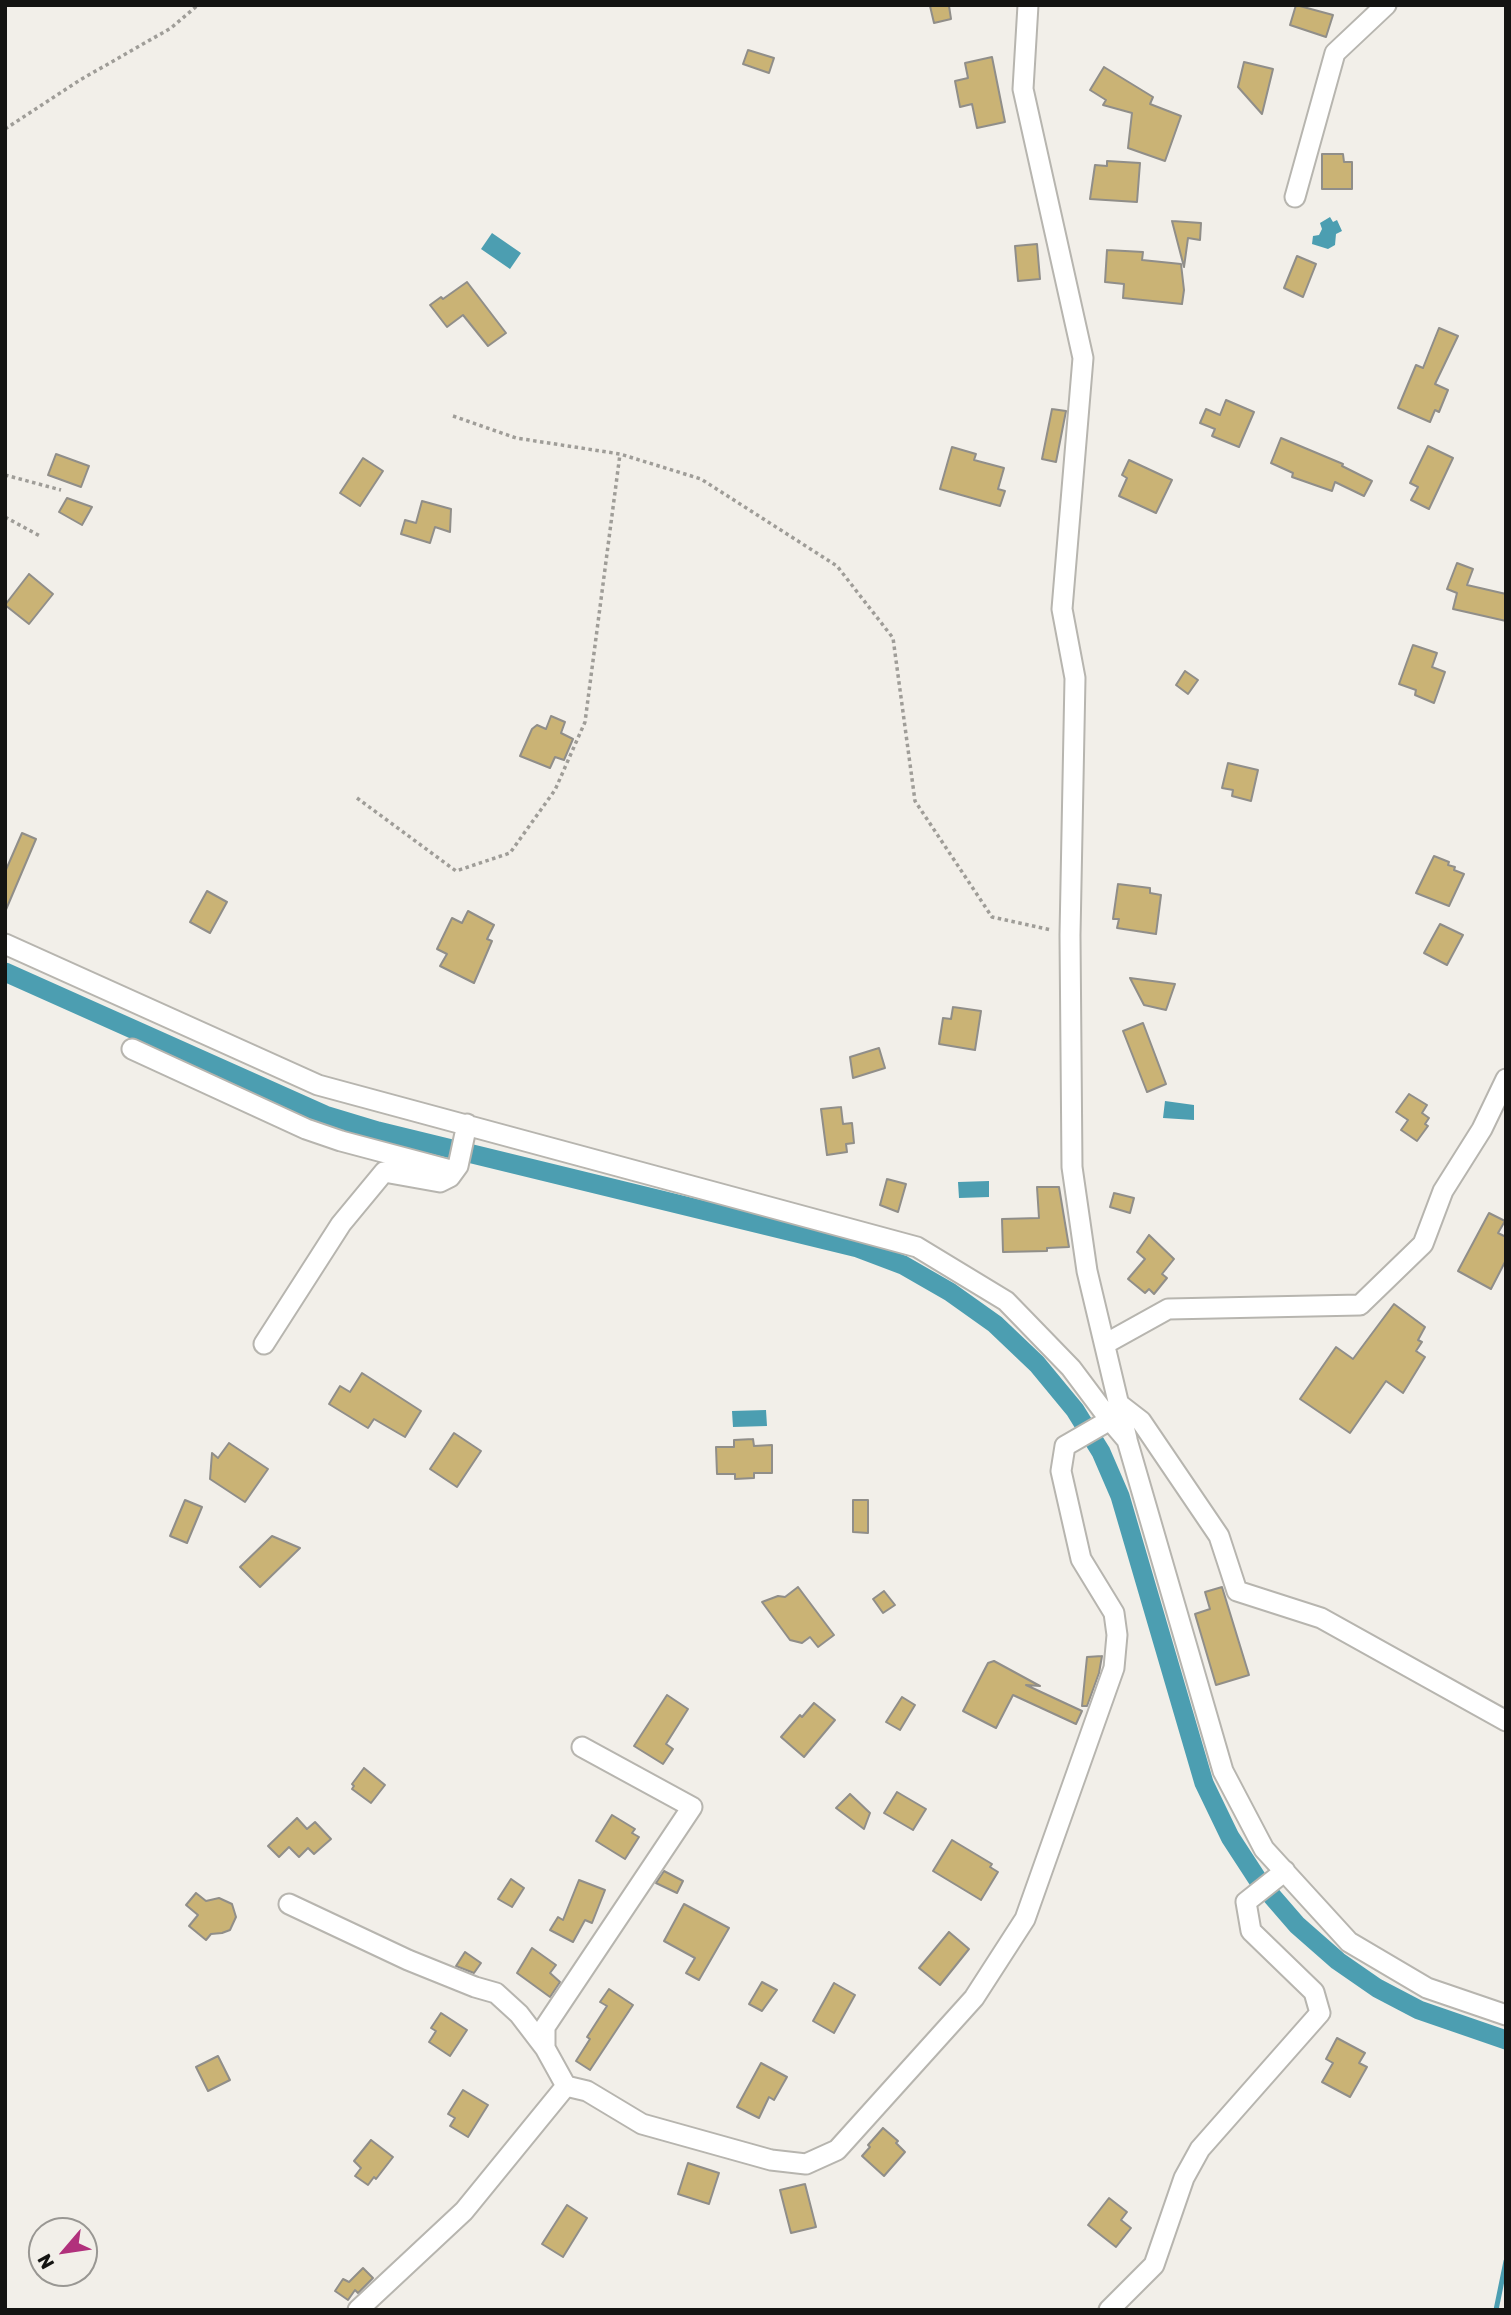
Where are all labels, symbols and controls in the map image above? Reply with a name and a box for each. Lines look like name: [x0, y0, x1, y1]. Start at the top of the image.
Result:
north arrow: [28, 2217, 98, 2287]
text: N: [33, 2250, 59, 2273]

